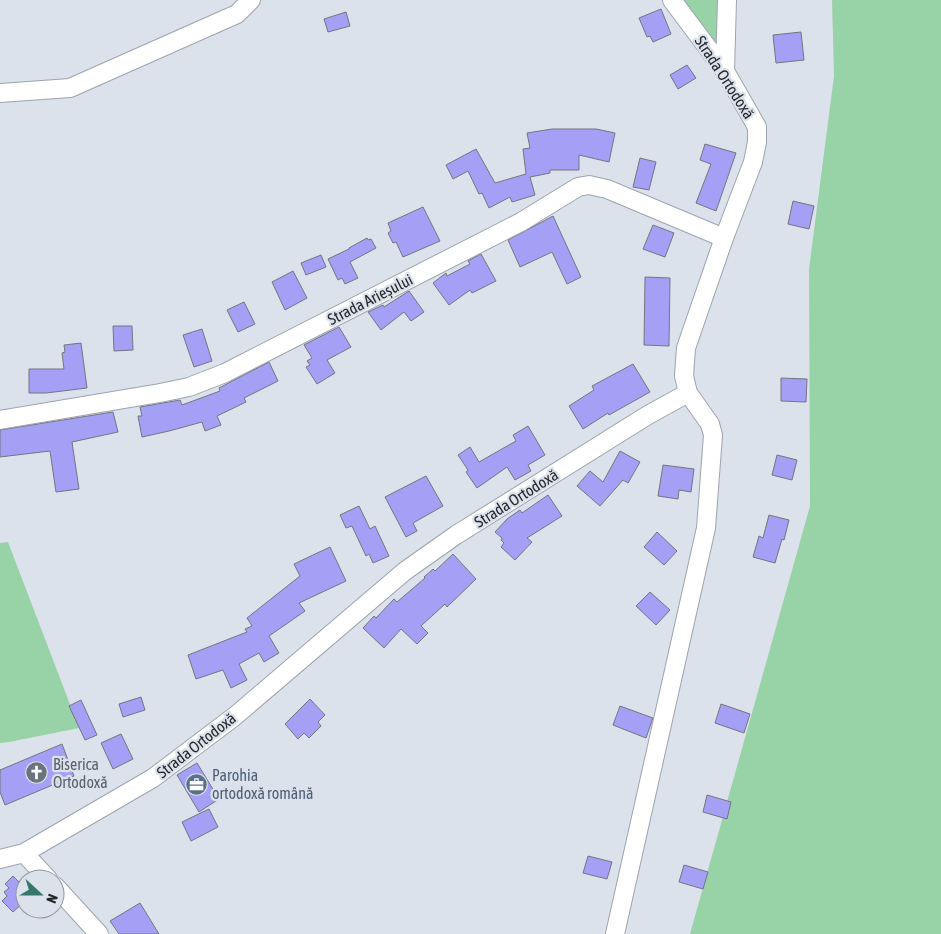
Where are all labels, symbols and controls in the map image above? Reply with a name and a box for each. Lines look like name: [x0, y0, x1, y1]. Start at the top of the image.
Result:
street label: Strada Ortodoxă: [692, 32, 758, 122]
street label: Strada Arieșului: [325, 270, 416, 329]
street label: Strada Ortodoxă: [471, 465, 561, 531]
street label: Strada Ortodoxă: [153, 709, 239, 781]
place label: Biserica Ortodoxă: [53, 755, 108, 791]
church icon: Biserica Ortodoxă: [25, 761, 49, 785]
place label: Parohia ortodoxă română: [212, 766, 314, 802]
office icon: Parohia ortodoxă română: [184, 772, 208, 796]
north arrow: [15, 869, 65, 919]
text: N: [43, 892, 61, 905]

